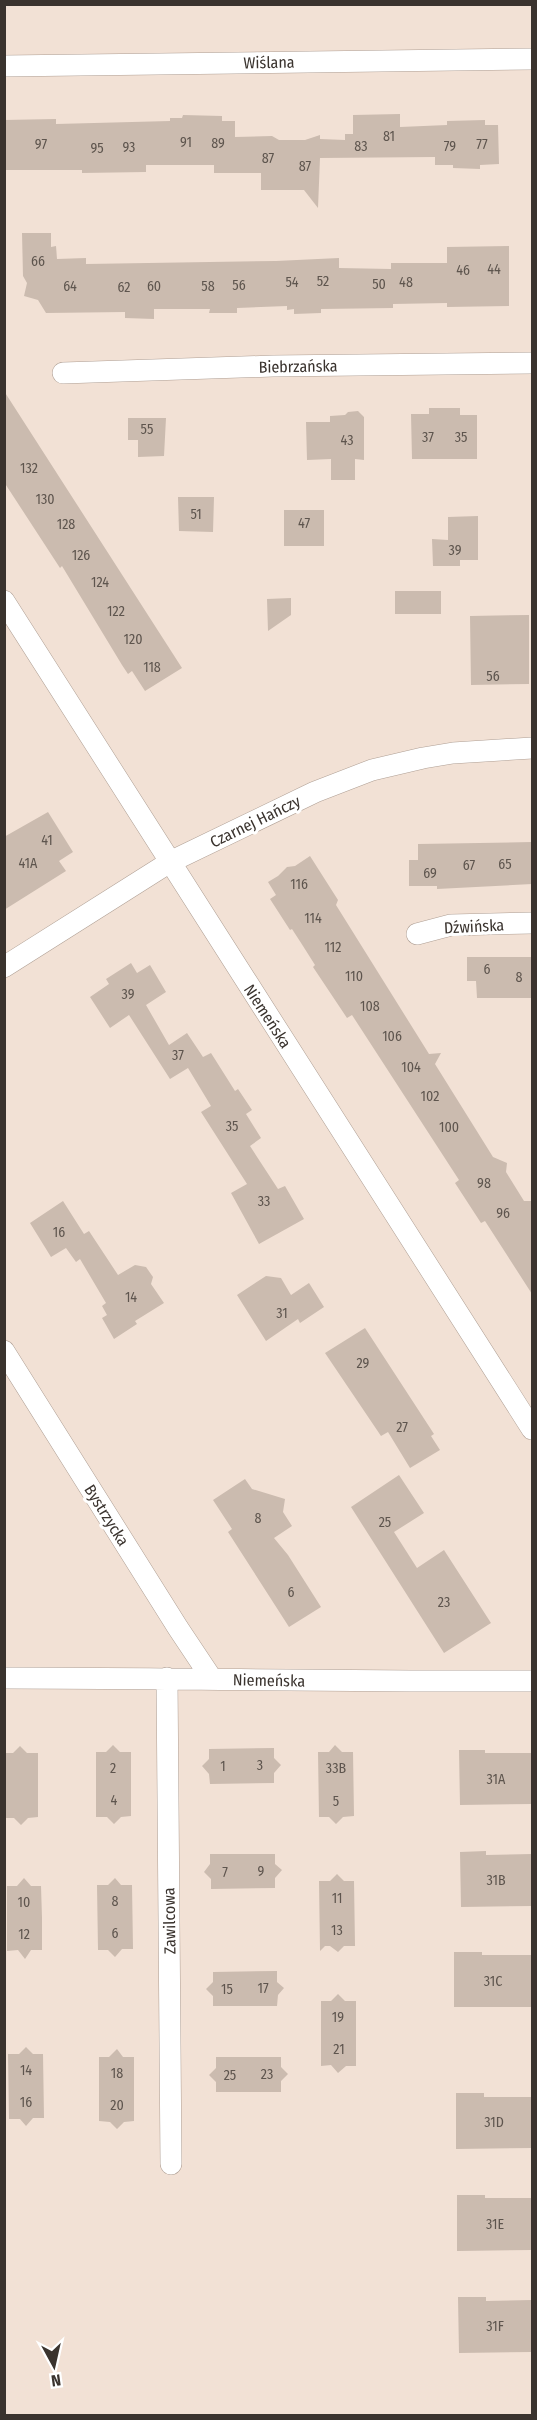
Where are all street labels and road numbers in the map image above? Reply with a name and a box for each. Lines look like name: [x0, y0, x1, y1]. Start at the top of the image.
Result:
street label: Wiślana: [243, 53, 295, 72]
street label: Biebrzańska: [258, 356, 338, 377]
street label: Czarnej Hańczy: [207, 791, 304, 851]
street label: Dźwińska: [443, 915, 505, 938]
street label: Niemeńska: [240, 981, 295, 1052]
street label: Bystrzycka: [80, 1481, 133, 1550]
street label: Niemeńska: [233, 1670, 305, 1691]
street label: Zawilcowa: [159, 1887, 180, 1955]

